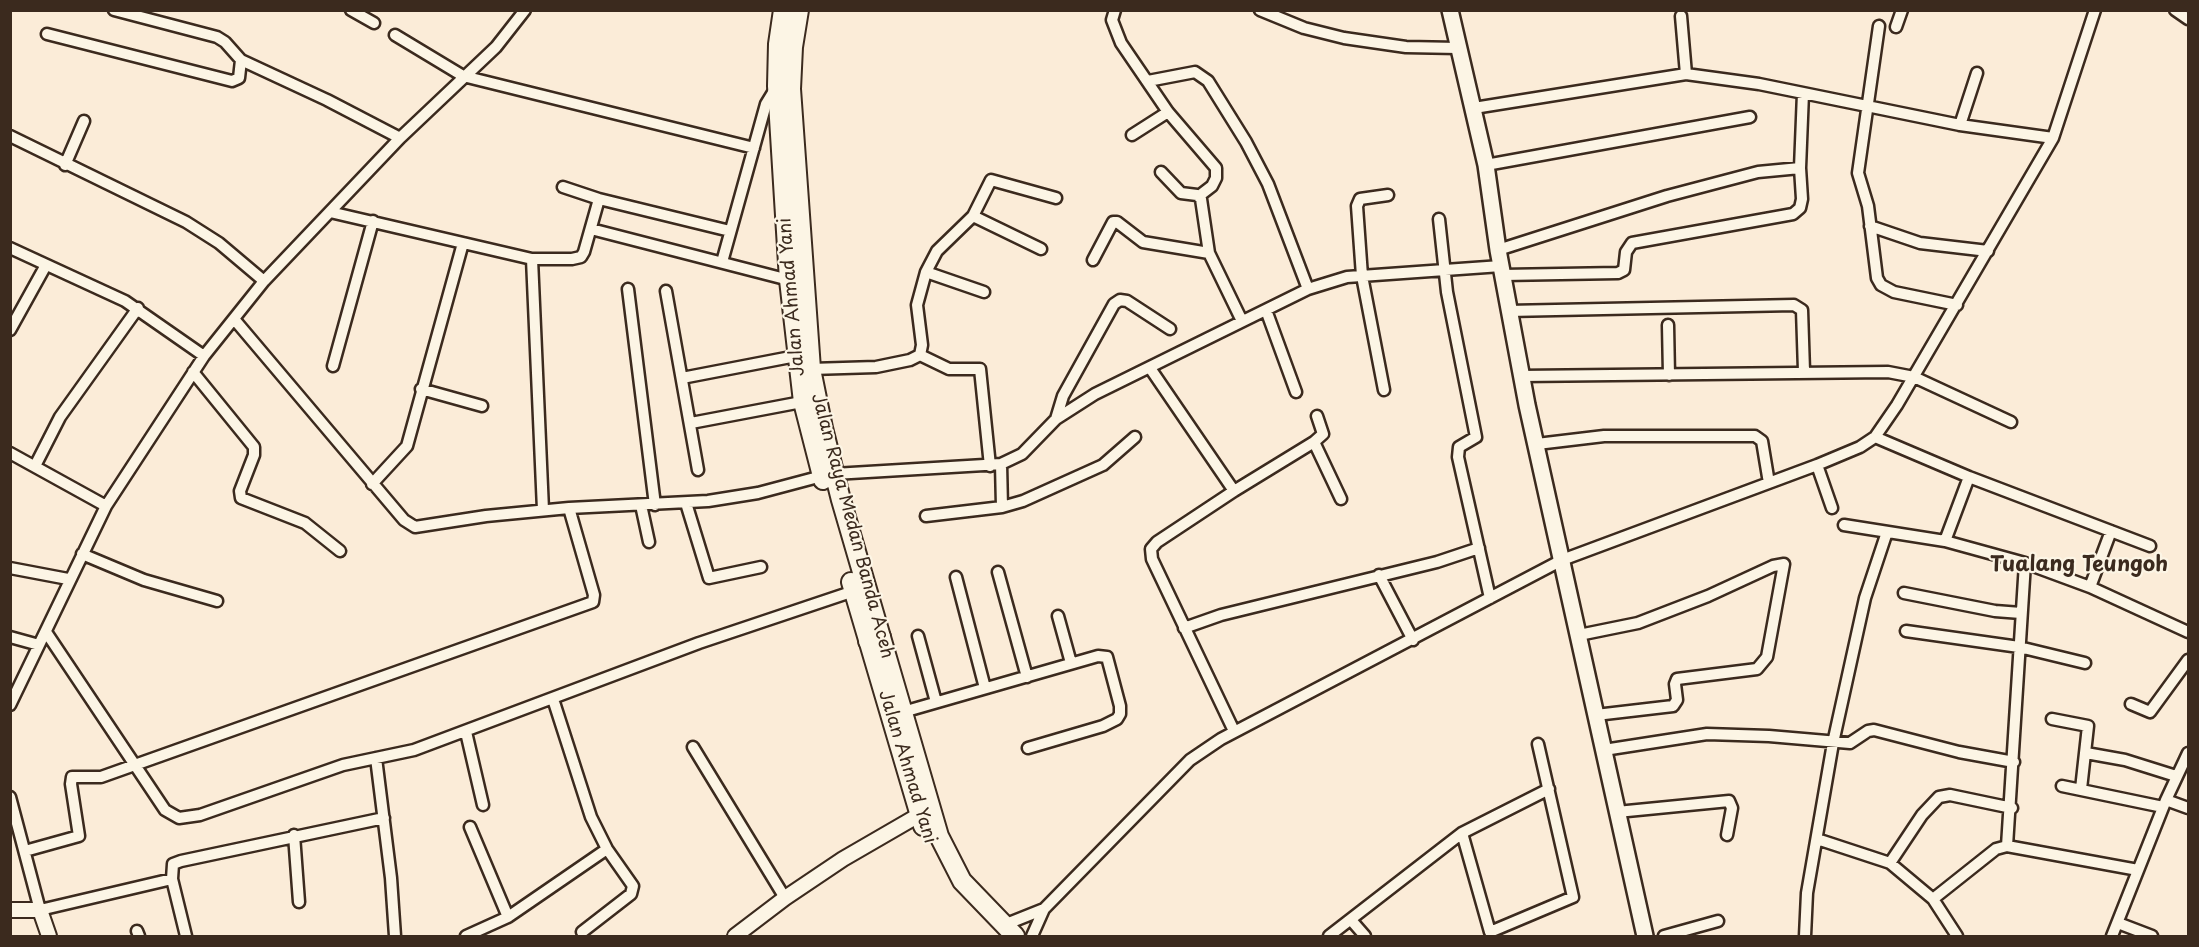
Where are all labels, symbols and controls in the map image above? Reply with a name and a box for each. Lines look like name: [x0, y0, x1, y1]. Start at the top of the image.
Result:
street label: Jalan Ahmad Yani: [774, 217, 810, 377]
street label: Jalan Raya Medan Banda Aceh: [806, 391, 898, 661]
district label: Tualang Teungoh: [1990, 552, 2168, 578]
street label: Jalan Ahmad Yani: [873, 688, 941, 846]

